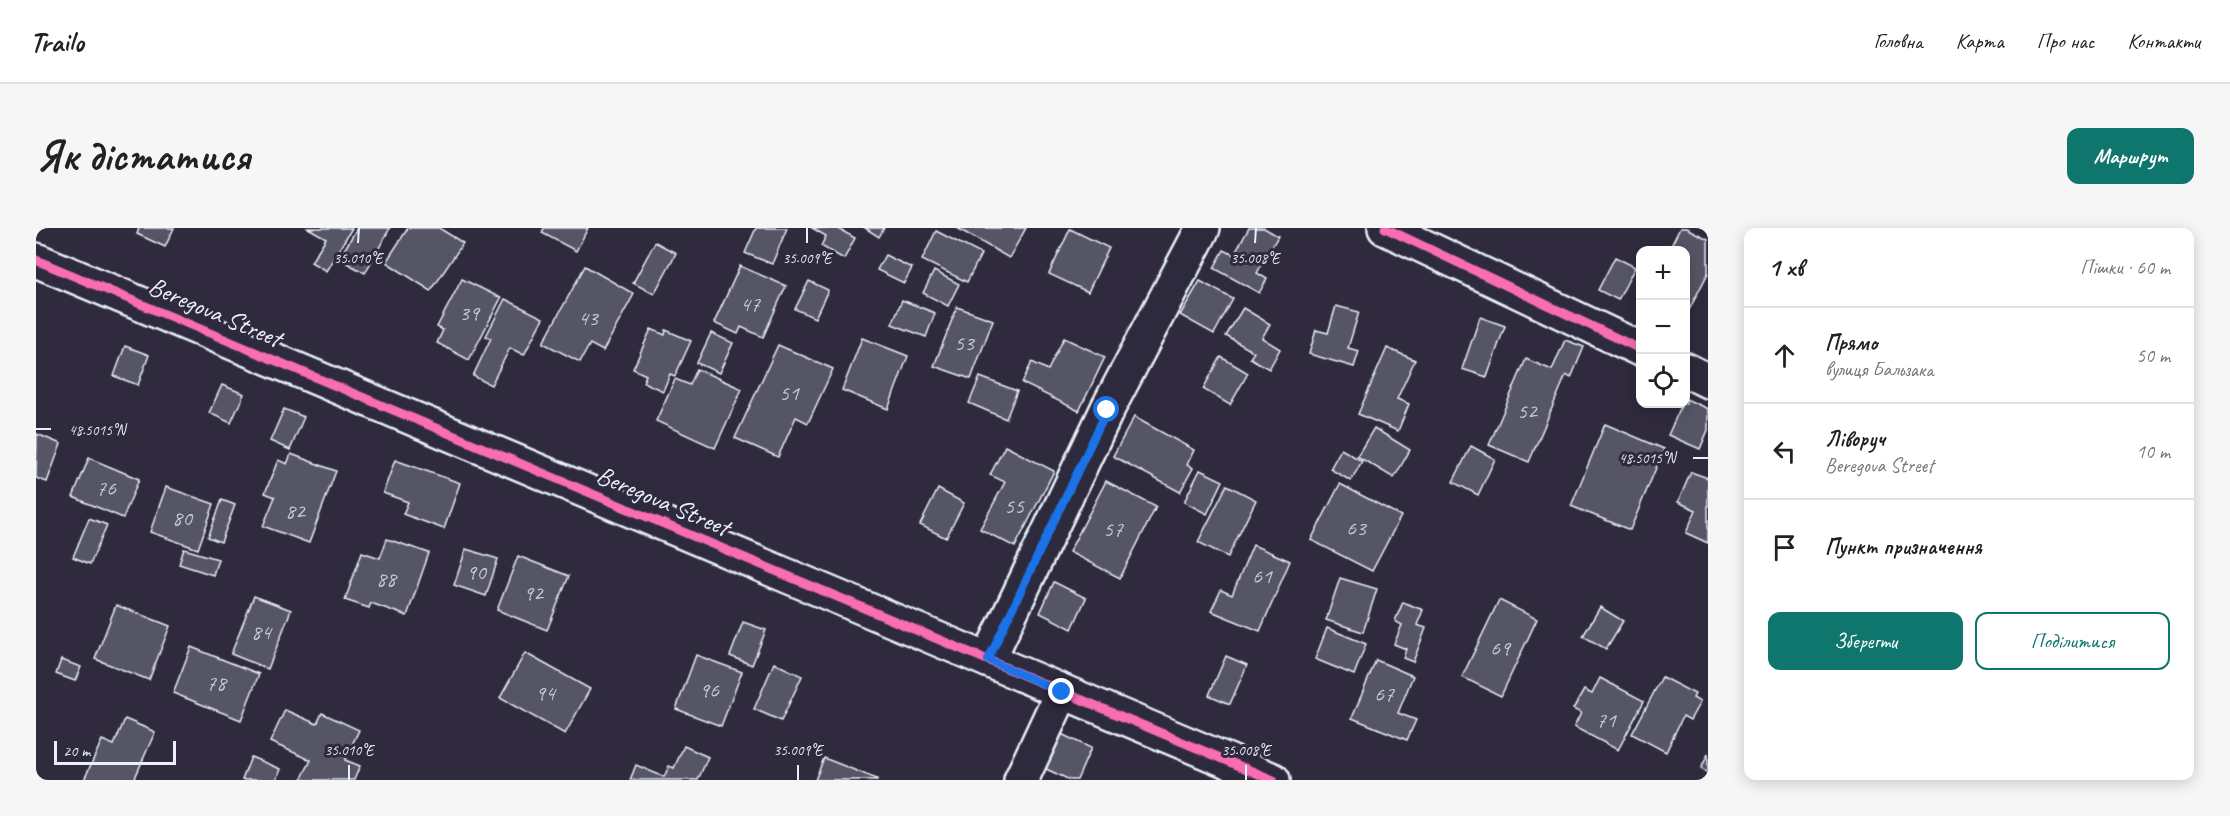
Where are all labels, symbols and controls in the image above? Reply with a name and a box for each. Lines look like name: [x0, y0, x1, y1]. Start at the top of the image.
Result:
text: Trailo: [30, 24, 84, 59]
text: Головна: [1874, 28, 1923, 54]
text: Карта: [1956, 28, 2004, 54]
text: Про нас: [2037, 28, 2094, 54]
text: Контакти: [2127, 28, 2200, 54]
button: Маршрут: [2067, 128, 2194, 184]
text: Як дістатися: [36, 130, 250, 183]
map controls: [1636, 246, 1690, 408]
button: +: [1636, 246, 1690, 300]
text: 35.010°E: [334, 249, 385, 268]
text: 35.009°E: [783, 249, 834, 268]
text: 35.008°E: [1231, 249, 1282, 268]
text: 1 хв: [1768, 251, 1803, 284]
text: Пішки · 60 m: [2080, 255, 2170, 280]
street label: Beregova Street: [144, 269, 290, 356]
house number: 47: [740, 290, 761, 318]
house number: 39: [459, 299, 481, 327]
button: −: [1636, 300, 1690, 354]
house number: 43: [578, 304, 600, 332]
house number: 53: [954, 329, 976, 357]
text: Прямо: [1825, 329, 1877, 357]
icon: ahead: [1768, 339, 1801, 372]
text: 50 m: [2136, 343, 2170, 368]
button: locate: [1636, 354, 1690, 408]
text: вулиця Бальзака: [1825, 357, 1933, 382]
house number: 51: [779, 379, 800, 407]
route start: [1093, 396, 1119, 422]
house number: 52: [1517, 397, 1539, 425]
text: 48.5015°N: [69, 421, 128, 440]
text: Ліворуч: [1825, 425, 1885, 453]
icon: left: [1768, 435, 1801, 468]
text: 10 m: [2136, 439, 2170, 464]
text: 48.5015°N: [1619, 449, 1678, 468]
text: Beregova Street: [1825, 453, 1934, 478]
street label: Beregova Street: [592, 458, 738, 545]
house number: 76: [96, 474, 117, 502]
house number: 55: [1004, 492, 1025, 520]
house number: 82: [285, 497, 307, 525]
house number: 80: [172, 504, 194, 532]
house number: 63: [1346, 514, 1368, 542]
house number: 57: [1103, 515, 1124, 543]
icon: arrive: [1768, 531, 1801, 564]
text: Пункт призначення: [1825, 533, 1982, 561]
house number: 90: [466, 558, 488, 586]
house number: 61: [1252, 562, 1273, 590]
house number: 88: [376, 565, 398, 593]
house number: 92: [523, 579, 545, 607]
button: Зберегти: [1768, 612, 1963, 670]
button: Поділитися: [1975, 612, 2170, 670]
house number: 84: [251, 618, 273, 646]
house number: 69: [1490, 634, 1512, 662]
house number: 78: [206, 669, 228, 697]
house number: 96: [699, 676, 720, 704]
route end: [1048, 678, 1074, 704]
house number: 94: [535, 679, 557, 707]
house number: 67: [1374, 680, 1395, 708]
house number: 71: [1596, 706, 1617, 734]
scale bar: [54, 738, 176, 766]
text: 20 m: [63, 741, 90, 761]
text: 35.010°E: [325, 741, 376, 760]
text: 35.009°E: [774, 741, 825, 760]
text: 35.008°E: [1222, 741, 1273, 760]

